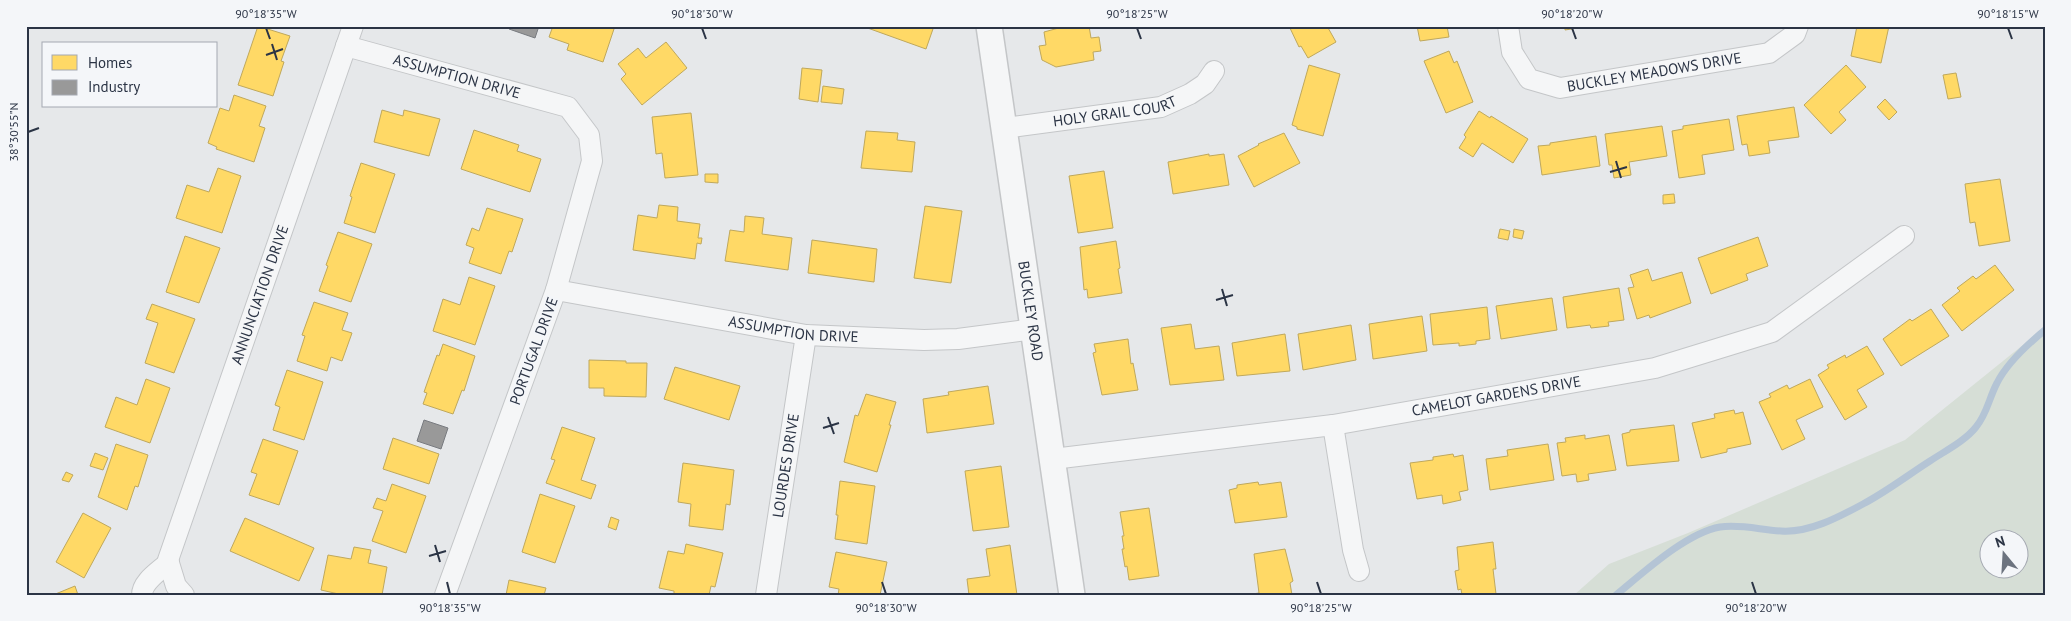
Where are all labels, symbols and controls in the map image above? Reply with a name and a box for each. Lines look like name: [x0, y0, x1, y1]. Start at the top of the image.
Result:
text: 90°18'35"W: [235, 6, 297, 21]
text: 90°18'30"W: [671, 6, 733, 21]
text: 90°18'25"W: [1106, 6, 1168, 21]
text: 90°18'20"W: [1541, 6, 1603, 21]
text: 90°18'15"W: [1977, 6, 2039, 21]
legend: [42, 42, 218, 108]
street label: BUCKLEY MEADOWS DRIVE: [1565, 48, 1743, 96]
street label: ASSUMPTION DRIVE: [391, 49, 523, 103]
text: Homes: [88, 53, 132, 72]
text: Industry: [88, 77, 140, 96]
street label: HOLY GRAIL COURT: [1052, 91, 1180, 130]
text: 38°30'55"N: [6, 102, 21, 162]
street label: ANNUNCIATION DRIVE: [226, 222, 292, 367]
street label: BUCKLEY ROAD: [1014, 260, 1048, 362]
street label: PORTUGAL DRIVE: [505, 294, 562, 407]
street label: ASSUMPTION DRIVE: [727, 311, 859, 346]
street label: CAMELOT GARDENS DRIVE: [1410, 371, 1582, 420]
street label: LOURDES DRIVE: [768, 412, 803, 519]
north arrow: [1978, 528, 2028, 578]
text: N: [1993, 532, 2007, 552]
text: 90°18'35"W: [419, 600, 481, 615]
text: 90°18'30"W: [855, 600, 917, 615]
text: 90°18'25"W: [1290, 600, 1352, 615]
text: 90°18'20"W: [1725, 600, 1787, 615]

